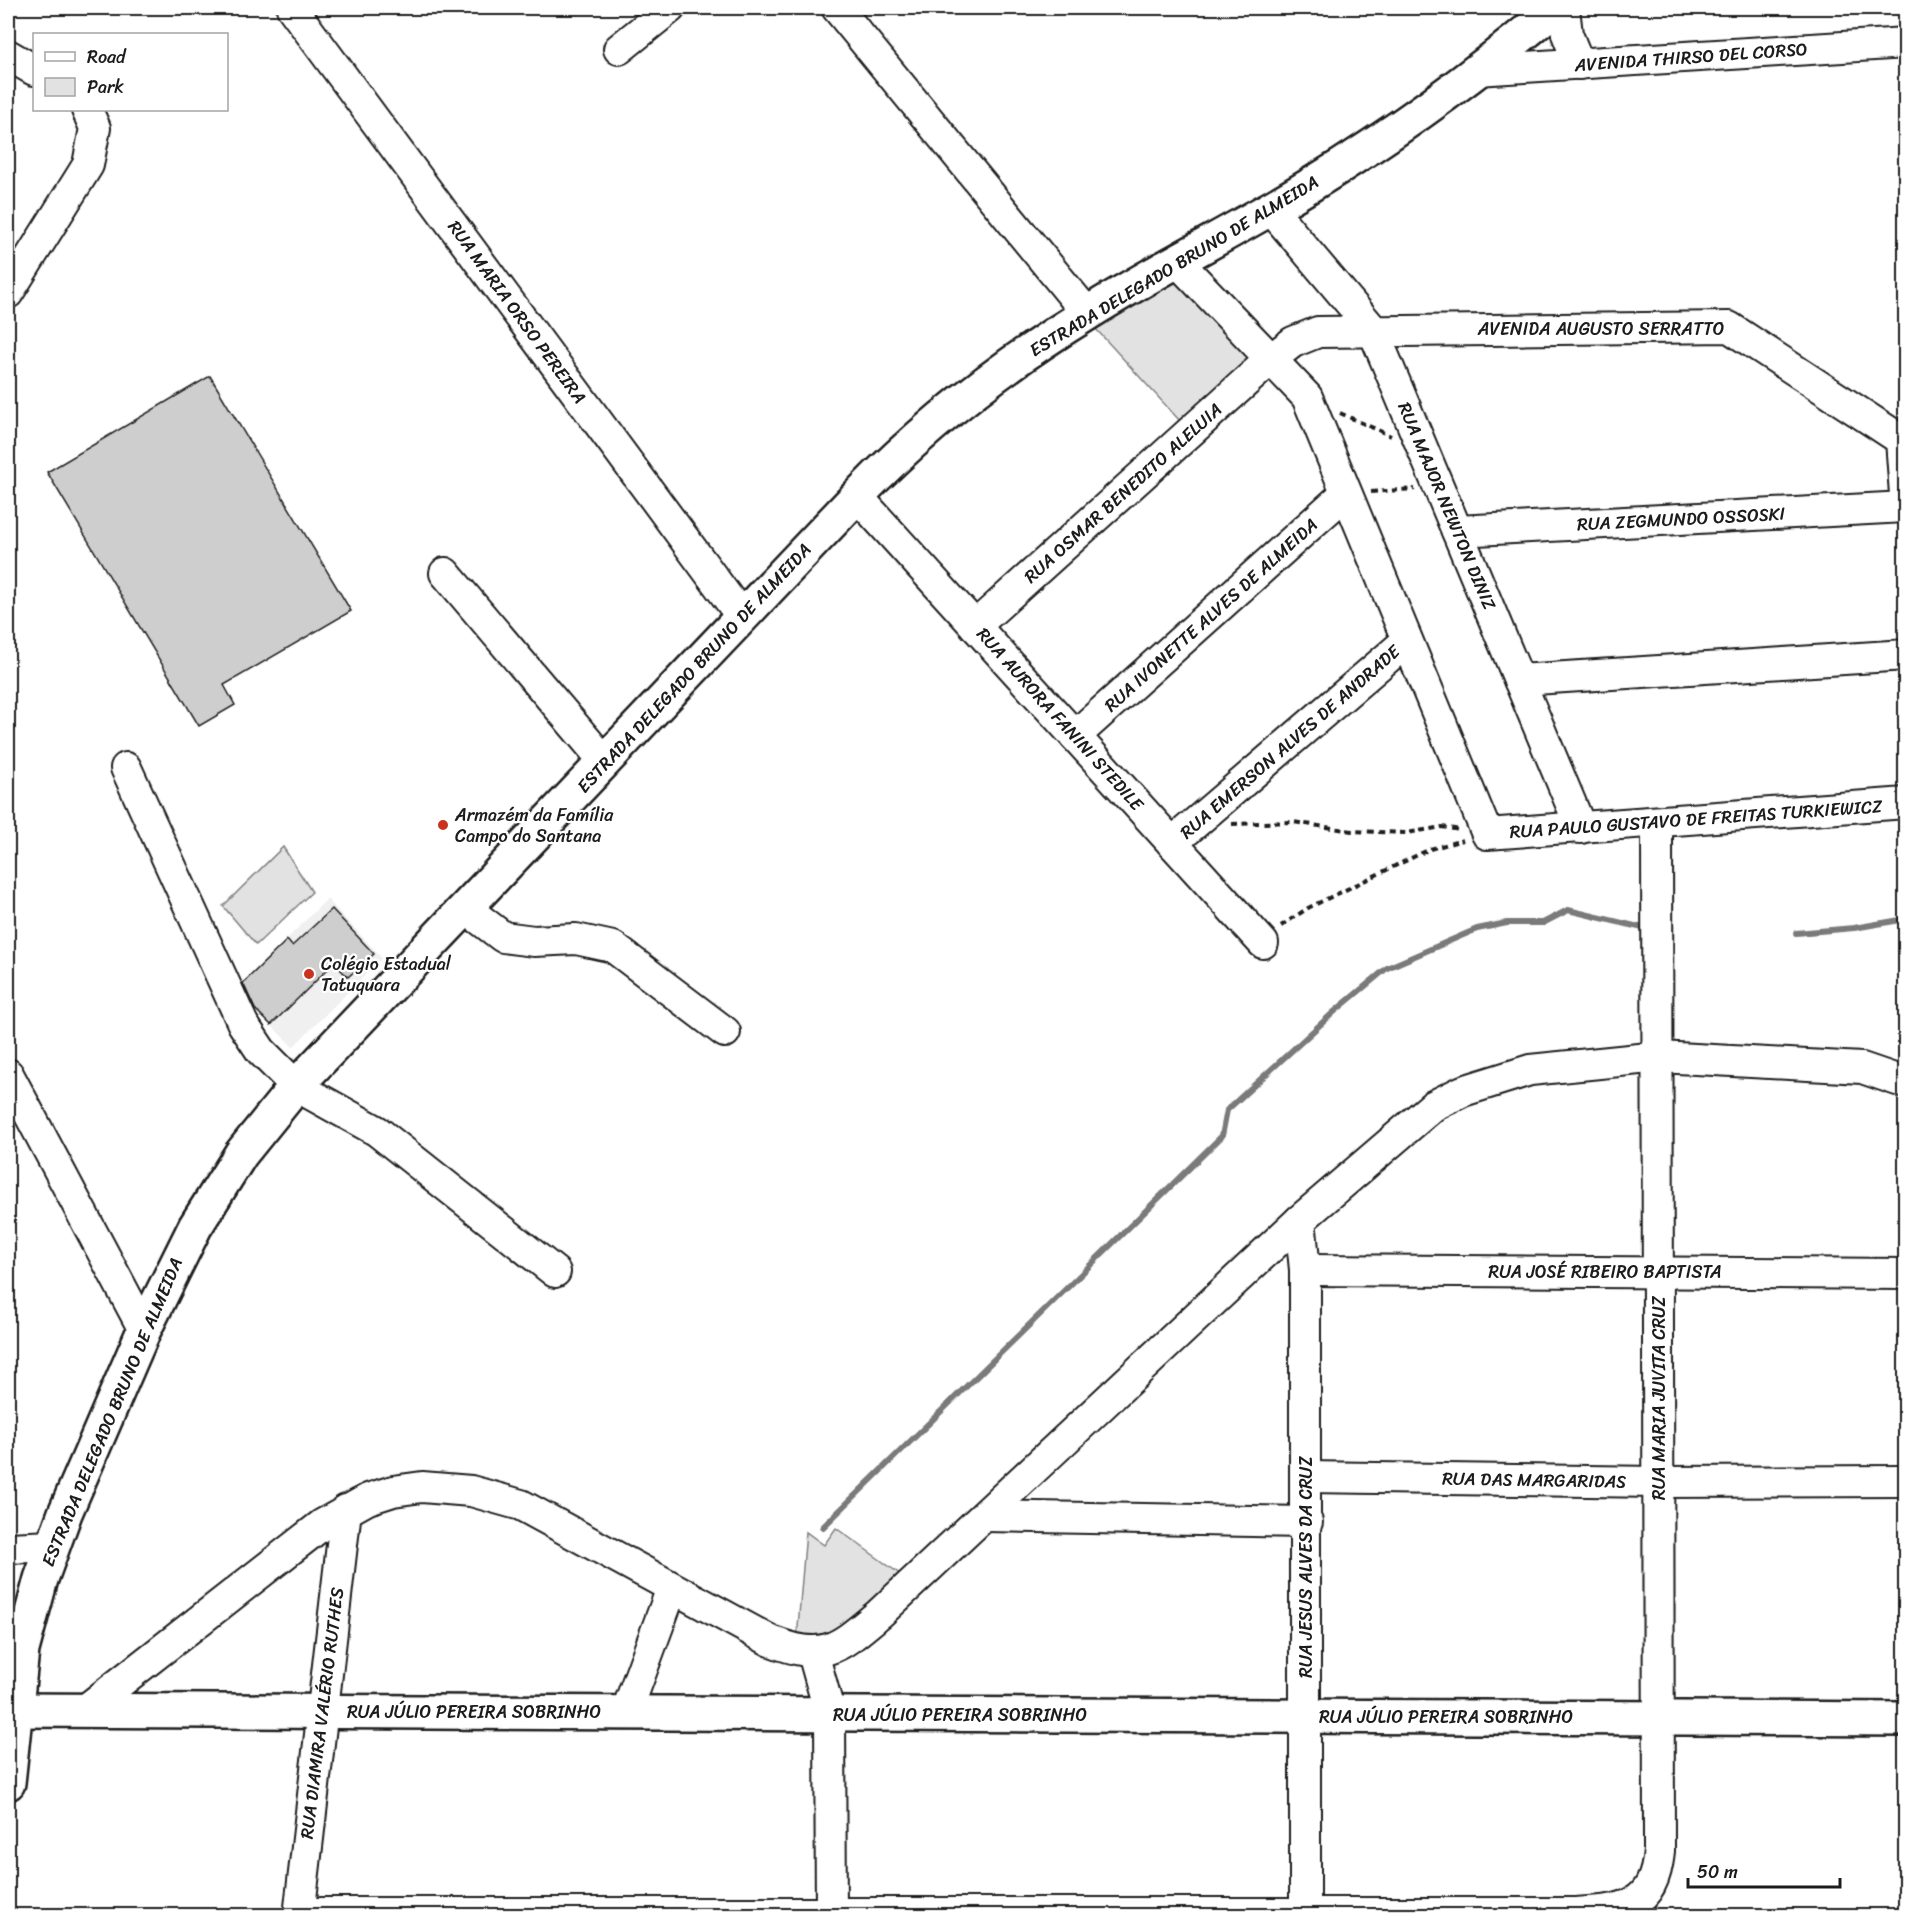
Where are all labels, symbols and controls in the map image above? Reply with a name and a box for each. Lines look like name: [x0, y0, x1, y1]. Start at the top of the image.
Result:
legend: [33, 33, 228, 111]
street label: AVENIDA THIRSO DEL CORSO: [1572, 33, 1809, 81]
text: Road: [87, 41, 127, 73]
text: Park: [87, 71, 124, 103]
street label: ESTRADA DELEGADO BRUNO DE ALMEIDA: [1023, 166, 1325, 366]
street label: RUA MARIA ORSO PEREIRA: [439, 213, 595, 411]
street label: AVENIDA AUGUSTO SERRATTO: [1477, 313, 1724, 345]
street label: RUA OSMAR BENEDITO ALELUIA: [1016, 395, 1230, 591]
street label: RUA MAJOR NEWTON DINIZ: [1389, 397, 1506, 616]
street label: RUA ZEGMUNDO OSSOSKI: [1576, 498, 1786, 540]
street label: RUA IVONETTE ALVES DE ALMEIDA: [1097, 510, 1325, 720]
street label: ESTRADA DELEGADO BRUNO DE ALMEIDA: [569, 535, 819, 801]
street label: RUA AURORA FANINI STEDILE: [968, 620, 1152, 819]
street label: RUA EMERSON ALVES DE ANDRADE: [1172, 636, 1408, 847]
street label: RUA PAULO GUSTAVO DE FREITAS TURKIEWICZ: [1509, 790, 1884, 848]
place label: Armazém da Família Campo do Santana: [454, 799, 614, 852]
marker: Armazém da Família Campo do Santana: [436, 818, 450, 832]
place label: Colégio Estadual Tatuquara: [321, 948, 452, 1001]
marker: Colégio Estadual Tatuquara: [302, 967, 316, 981]
street label: ESTRADA DELEGADO BRUNO DE ALMEIDA: [32, 1252, 192, 1572]
street label: RUA JOSÉ RIBEIRO BAPTISTA: [1488, 1256, 1722, 1288]
street label: RUA MARIA JUVITA CRUZ: [1643, 1295, 1675, 1500]
street label: RUA JESUS ALVES DA CRUZ: [1290, 1455, 1322, 1678]
street label: RUA DAS MARGARIDAS: [1442, 1462, 1627, 1498]
street label: RUA DIAMIRA VALÉRIO RUTHES: [291, 1585, 353, 1841]
street label: RUA JÚLIO PEREIRA SOBRINHO: [347, 1696, 601, 1728]
street label: RUA JÚLIO PEREIRA SOBRINHO: [833, 1699, 1087, 1731]
street label: RUA JÚLIO PEREIRA SOBRINHO: [1319, 1701, 1573, 1733]
scale bar: [1688, 1851, 1840, 1889]
text: 50 m: [1697, 1856, 1738, 1888]

